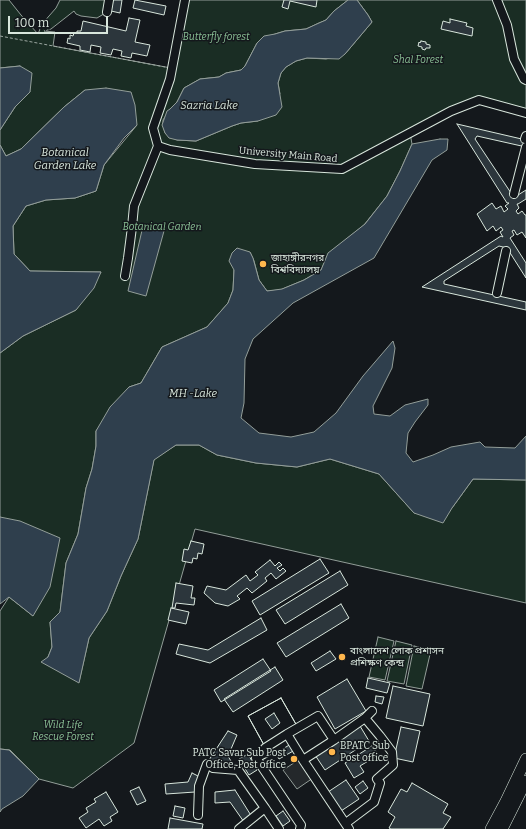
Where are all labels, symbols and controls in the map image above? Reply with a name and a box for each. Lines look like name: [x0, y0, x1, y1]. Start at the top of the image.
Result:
scale bar: [10, 8, 110, 34]
text: 100 m: [15, 16, 49, 30]
park label: Butterfly forest: [182, 31, 250, 43]
park label: Shal Forest: [393, 54, 443, 66]
water label: Sazria Lake: [180, 99, 238, 113]
street label: University Main Road: [238, 145, 338, 165]
water label: Botanical Garden Lake: [34, 146, 96, 172]
park label: Botanical Garden: [123, 221, 201, 233]
place label: জাহাঙ্গীরনগর বিশ্ববিদ্যালয়: [271, 252, 324, 276]
marker: জাহাঙ্গীরনগর বিশ্ববিদ্যালয়: [258, 259, 268, 269]
water label: MH -Lake: [169, 387, 217, 401]
place label: বাংলাদেশ লোক প্রশাসন প্রশিক্ষণ কেন্দ্র: [350, 645, 444, 668]
marker: বাংলাদেশ লোক প্রশাসন প্রশিক্ষণ কেন্দ্র: [337, 652, 347, 662]
park label: Wild Life Rescue Forest: [32, 719, 94, 742]
place label: BPATC Sub Post office: [340, 740, 390, 764]
place label: PATC Savar Sub Post Office, Post office: [193, 747, 286, 770]
marker: BPATC Sub Post office: [327, 747, 337, 757]
marker: PATC Savar Sub Post Office, Post office: [289, 754, 299, 764]

